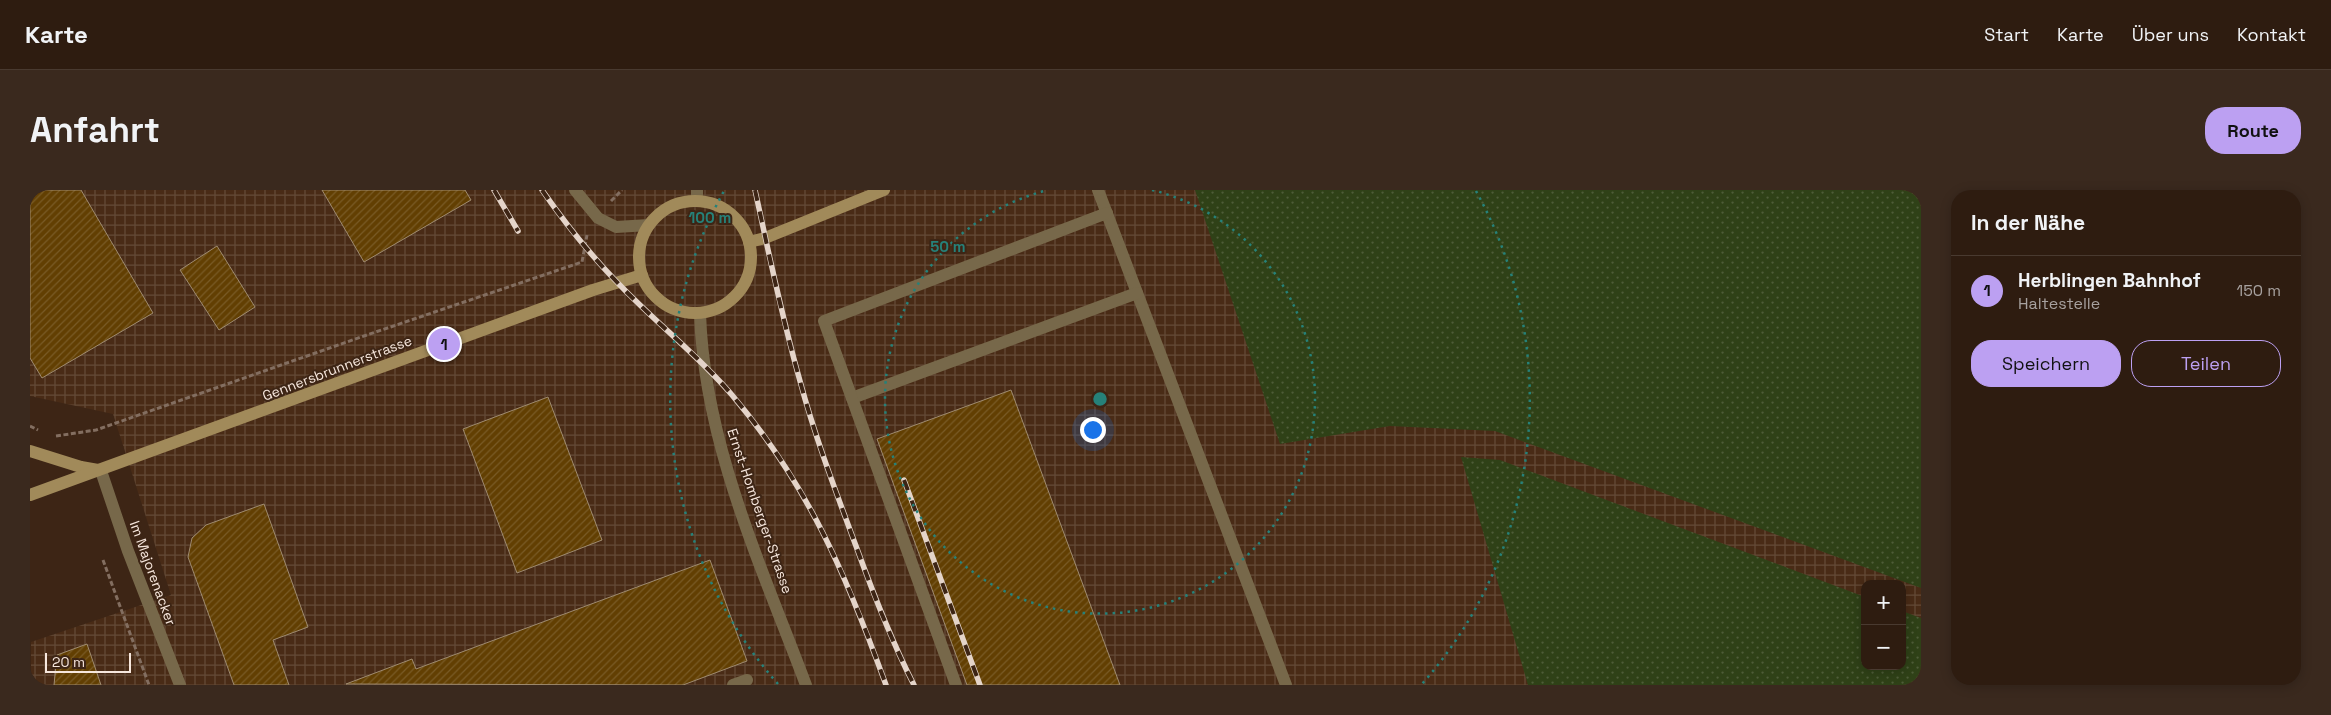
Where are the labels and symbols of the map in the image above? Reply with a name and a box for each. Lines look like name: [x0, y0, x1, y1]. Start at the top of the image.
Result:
text: 100 m: [689, 208, 731, 227]
text: 50 m: [930, 237, 966, 256]
pin: 1: [428, 325, 460, 363]
street label: Gennersbrunnerstrasse: [260, 331, 414, 405]
centre of rings: [1091, 390, 1109, 408]
your location: [1080, 417, 1106, 443]
street label: Ernst-Homberger-Strasse: [723, 426, 797, 596]
street label: Im Majorenacker: [126, 518, 180, 628]
scale bar: [45, 650, 131, 673]

